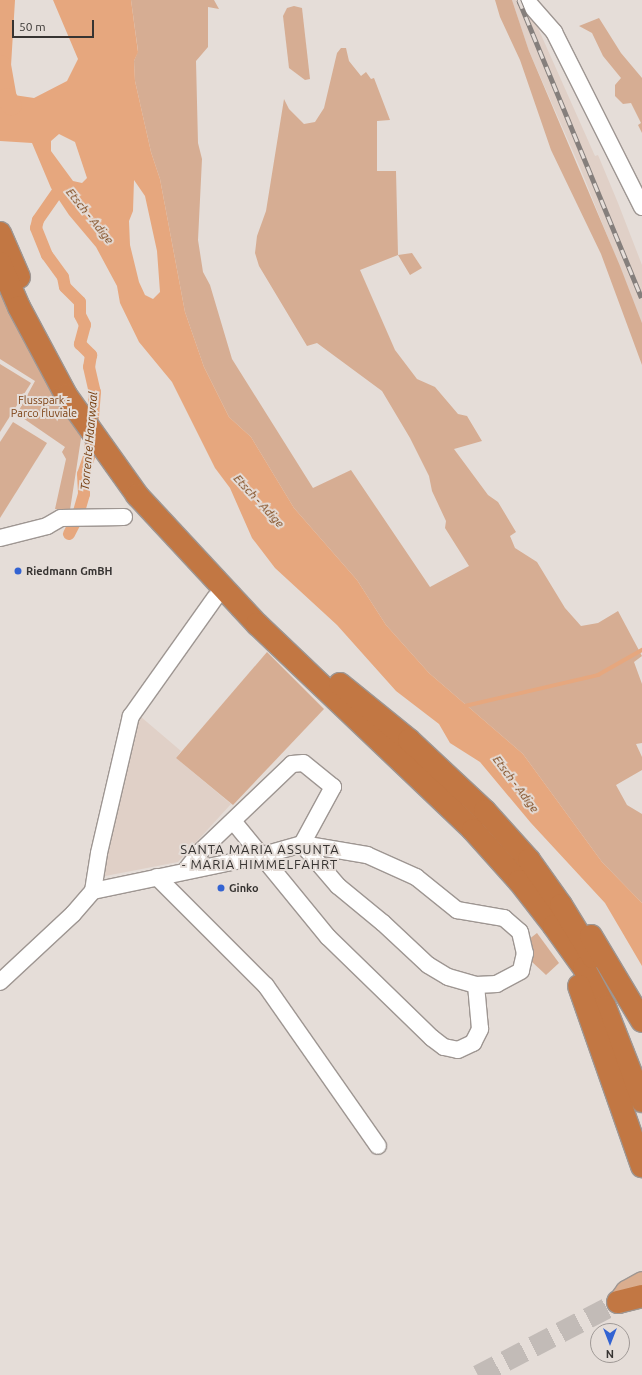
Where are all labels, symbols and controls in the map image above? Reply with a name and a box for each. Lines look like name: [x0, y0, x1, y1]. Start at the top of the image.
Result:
scale bar: [14, 12, 96, 38]
text: 50 m: [19, 20, 46, 33]
water label: Etsch - Adige: [63, 185, 117, 247]
water label: Torrente Haarwaal: [78, 391, 100, 491]
park label: Flusspark - Parco fluviale: [11, 394, 77, 420]
water label: Etsch - Adige: [231, 471, 287, 531]
place label: Riedmann GmBH: [26, 564, 112, 578]
marker: Riedmann GmBH: [13, 566, 23, 576]
water label: Etsch - Adige: [490, 753, 542, 815]
district label: SANTA MARIA ASSUNTA - MARIA HIMMELFAHRT: [180, 842, 340, 873]
place label: Ginko: [229, 881, 259, 895]
marker: Ginko: [216, 883, 226, 893]
north arrow: [590, 1323, 630, 1363]
text: N: [606, 1348, 614, 1360]

